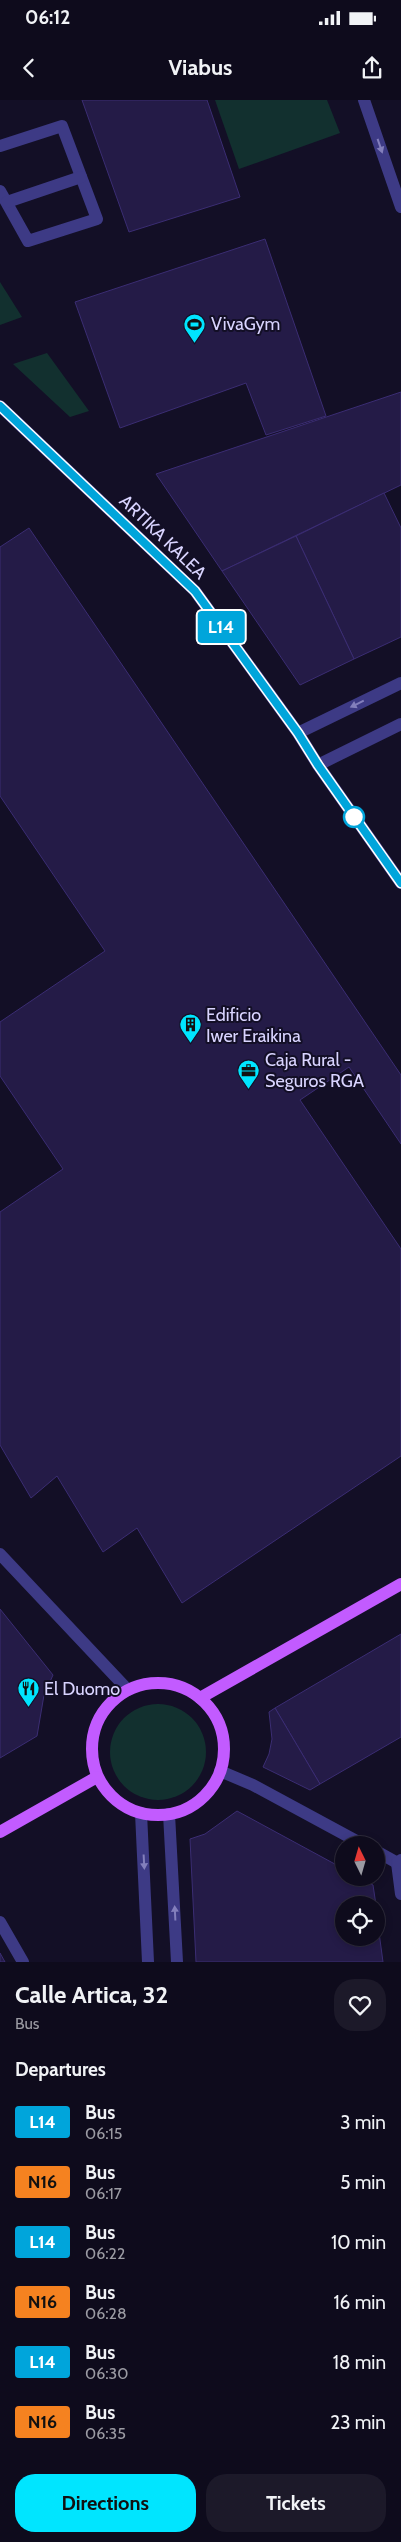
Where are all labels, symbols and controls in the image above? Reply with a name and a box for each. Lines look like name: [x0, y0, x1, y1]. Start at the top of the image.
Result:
text: 06:12: [25, 6, 70, 29]
icon: back: [15, 54, 43, 82]
text: Viabus: [169, 54, 232, 81]
icon: share: [358, 54, 386, 82]
one-way arrow: [376, 139, 384, 154]
sports icon: VivaGym: [183, 312, 207, 343]
place label: VivaGym: [211, 313, 280, 335]
street label: ARTIKA KALEA: [115, 490, 211, 584]
line badge: L14: [192, 611, 250, 643]
text: L14: [208, 616, 234, 638]
one-way arrow: [350, 700, 364, 708]
unlabelled marker: [343, 806, 365, 828]
place label: Edificio Iwer Eraikina: [206, 1004, 301, 1047]
building icon: Edificio Iwer Eraikina: [178, 1013, 202, 1044]
place label: Caja Rural - Seguros RGA: [265, 1049, 364, 1092]
office icon: Caja Rural - Seguros RGA: [237, 1058, 261, 1089]
restaurant icon: El Duomo: [16, 1677, 40, 1708]
place label: El Duomo: [44, 1678, 120, 1700]
north arrow: [335, 1836, 385, 1886]
map controls: [335, 1836, 385, 1946]
one-way arrow: [140, 1854, 148, 1870]
button: locate: [335, 1896, 385, 1946]
one-way arrow: [170, 1905, 178, 1921]
button: heart: [334, 1979, 386, 2031]
text: Calle Artica, 32: [15, 1980, 168, 2009]
text: Bus: [15, 2014, 39, 2033]
text: Departures: [15, 2058, 106, 2081]
text: Bus: [85, 2101, 115, 2124]
text: L14: [29, 2111, 56, 2133]
text: 3 min: [340, 2111, 386, 2134]
text: 06:15: [85, 2124, 122, 2143]
text: Bus: [85, 2161, 115, 2184]
text: N16: [28, 2171, 57, 2193]
text: 5 min: [340, 2171, 386, 2194]
text: 06:17: [85, 2184, 122, 2203]
text: Bus: [85, 2221, 115, 2244]
text: L14: [29, 2231, 56, 2253]
text: 10 min: [331, 2231, 386, 2254]
text: 06:22: [85, 2244, 125, 2263]
text: Bus: [85, 2281, 115, 2304]
text: N16: [28, 2291, 57, 2313]
text: 16 min: [333, 2291, 386, 2314]
text: 06:28: [85, 2304, 127, 2323]
text: Bus: [85, 2341, 115, 2364]
text: L14: [29, 2351, 56, 2373]
text: 18 min: [333, 2351, 386, 2374]
text: 06:30: [85, 2364, 128, 2383]
text: Bus: [85, 2401, 115, 2424]
text: N16: [28, 2411, 57, 2433]
text: 23 min: [330, 2411, 386, 2434]
text: 06:35: [85, 2424, 126, 2443]
button: Directions: [15, 2474, 196, 2532]
button: Tickets: [206, 2474, 386, 2532]

